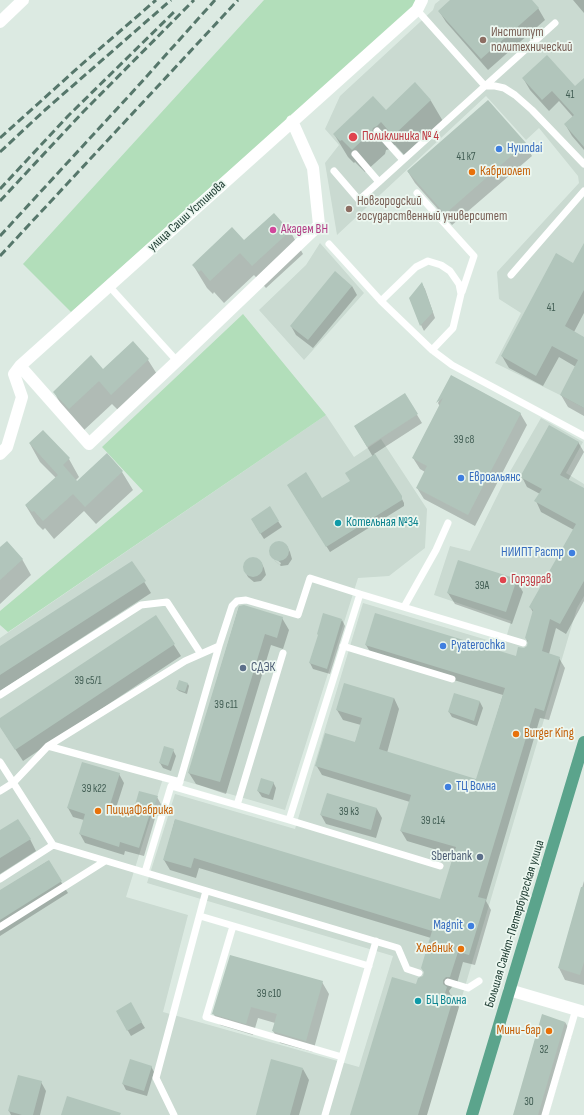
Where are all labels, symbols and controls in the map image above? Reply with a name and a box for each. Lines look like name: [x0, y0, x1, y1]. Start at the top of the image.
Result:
place label: Институт политехнический: [491, 25, 573, 56]
marker: Институт политехнический: [478, 35, 488, 45]
house number: 41: [566, 88, 574, 102]
place label: Поликлиника № 4: [362, 129, 439, 145]
marker: Поликлиника № 4: [347, 131, 359, 143]
place label: Hyundai: [507, 141, 542, 157]
marker: Hyundai: [494, 144, 504, 154]
house number: 41 к7: [457, 150, 475, 164]
place label: Кабриолет: [480, 164, 531, 180]
marker: Кабриолет: [467, 167, 477, 177]
street label: улица Саши Устинова: [145, 177, 229, 255]
place label: Новгородский государственный университет: [357, 194, 507, 225]
marker: Новгородский государственный университет: [344, 204, 354, 214]
place label: Академ ВН: [281, 222, 328, 238]
marker: Академ ВН: [268, 225, 278, 235]
house number: 41: [547, 301, 555, 315]
house number: 39 с8: [454, 433, 474, 447]
place label: Евроальянс: [469, 470, 521, 486]
marker: Евроальянс: [456, 473, 466, 483]
place label: Котельная №34: [346, 515, 419, 531]
marker: Котельная №34: [333, 518, 343, 528]
place label: НИИПТ Растр: [501, 545, 564, 561]
marker: НИИПТ Растр: [567, 548, 577, 558]
place label: Горздрав: [511, 572, 551, 588]
marker: Горздрав: [498, 575, 508, 585]
house number: 39А: [475, 579, 489, 593]
place label: Pyaterochka: [451, 638, 505, 654]
marker: Pyaterochka: [438, 641, 448, 651]
place label: СДЭК: [251, 660, 275, 676]
marker: СДЭК: [238, 663, 248, 673]
house number: 39 с5/1: [74, 674, 102, 688]
house number: 39 с11: [214, 698, 238, 712]
place label: Burger King: [524, 726, 574, 742]
marker: Burger King: [511, 729, 521, 739]
place label: ТЦ Волна: [456, 779, 496, 795]
house number: 39 к22: [82, 782, 106, 796]
marker: ТЦ Волна: [443, 782, 453, 792]
place label: ПиццаФабрика: [106, 803, 173, 819]
house number: 39 к3: [339, 805, 359, 819]
marker: ПиццаФабрика: [93, 806, 103, 816]
house number: 39 с14: [421, 814, 445, 828]
street label: Большая Санкт-Петербургская улица: [482, 838, 548, 1010]
place label: Sberbank: [431, 849, 472, 865]
marker: Sberbank: [475, 852, 485, 862]
place label: Magnit: [433, 918, 463, 934]
marker: Magnit: [466, 921, 476, 931]
place label: Хлебник: [416, 941, 453, 957]
marker: Хлебник: [456, 944, 466, 954]
house number: 39 с10: [257, 987, 281, 1001]
place label: БЦ Волна: [426, 993, 467, 1009]
marker: БЦ Волна: [413, 996, 423, 1006]
place label: Мини-бар: [496, 1023, 541, 1039]
marker: Мини-бар: [544, 1026, 554, 1036]
house number: 32: [539, 1043, 549, 1057]
house number: 30: [524, 1095, 534, 1109]

